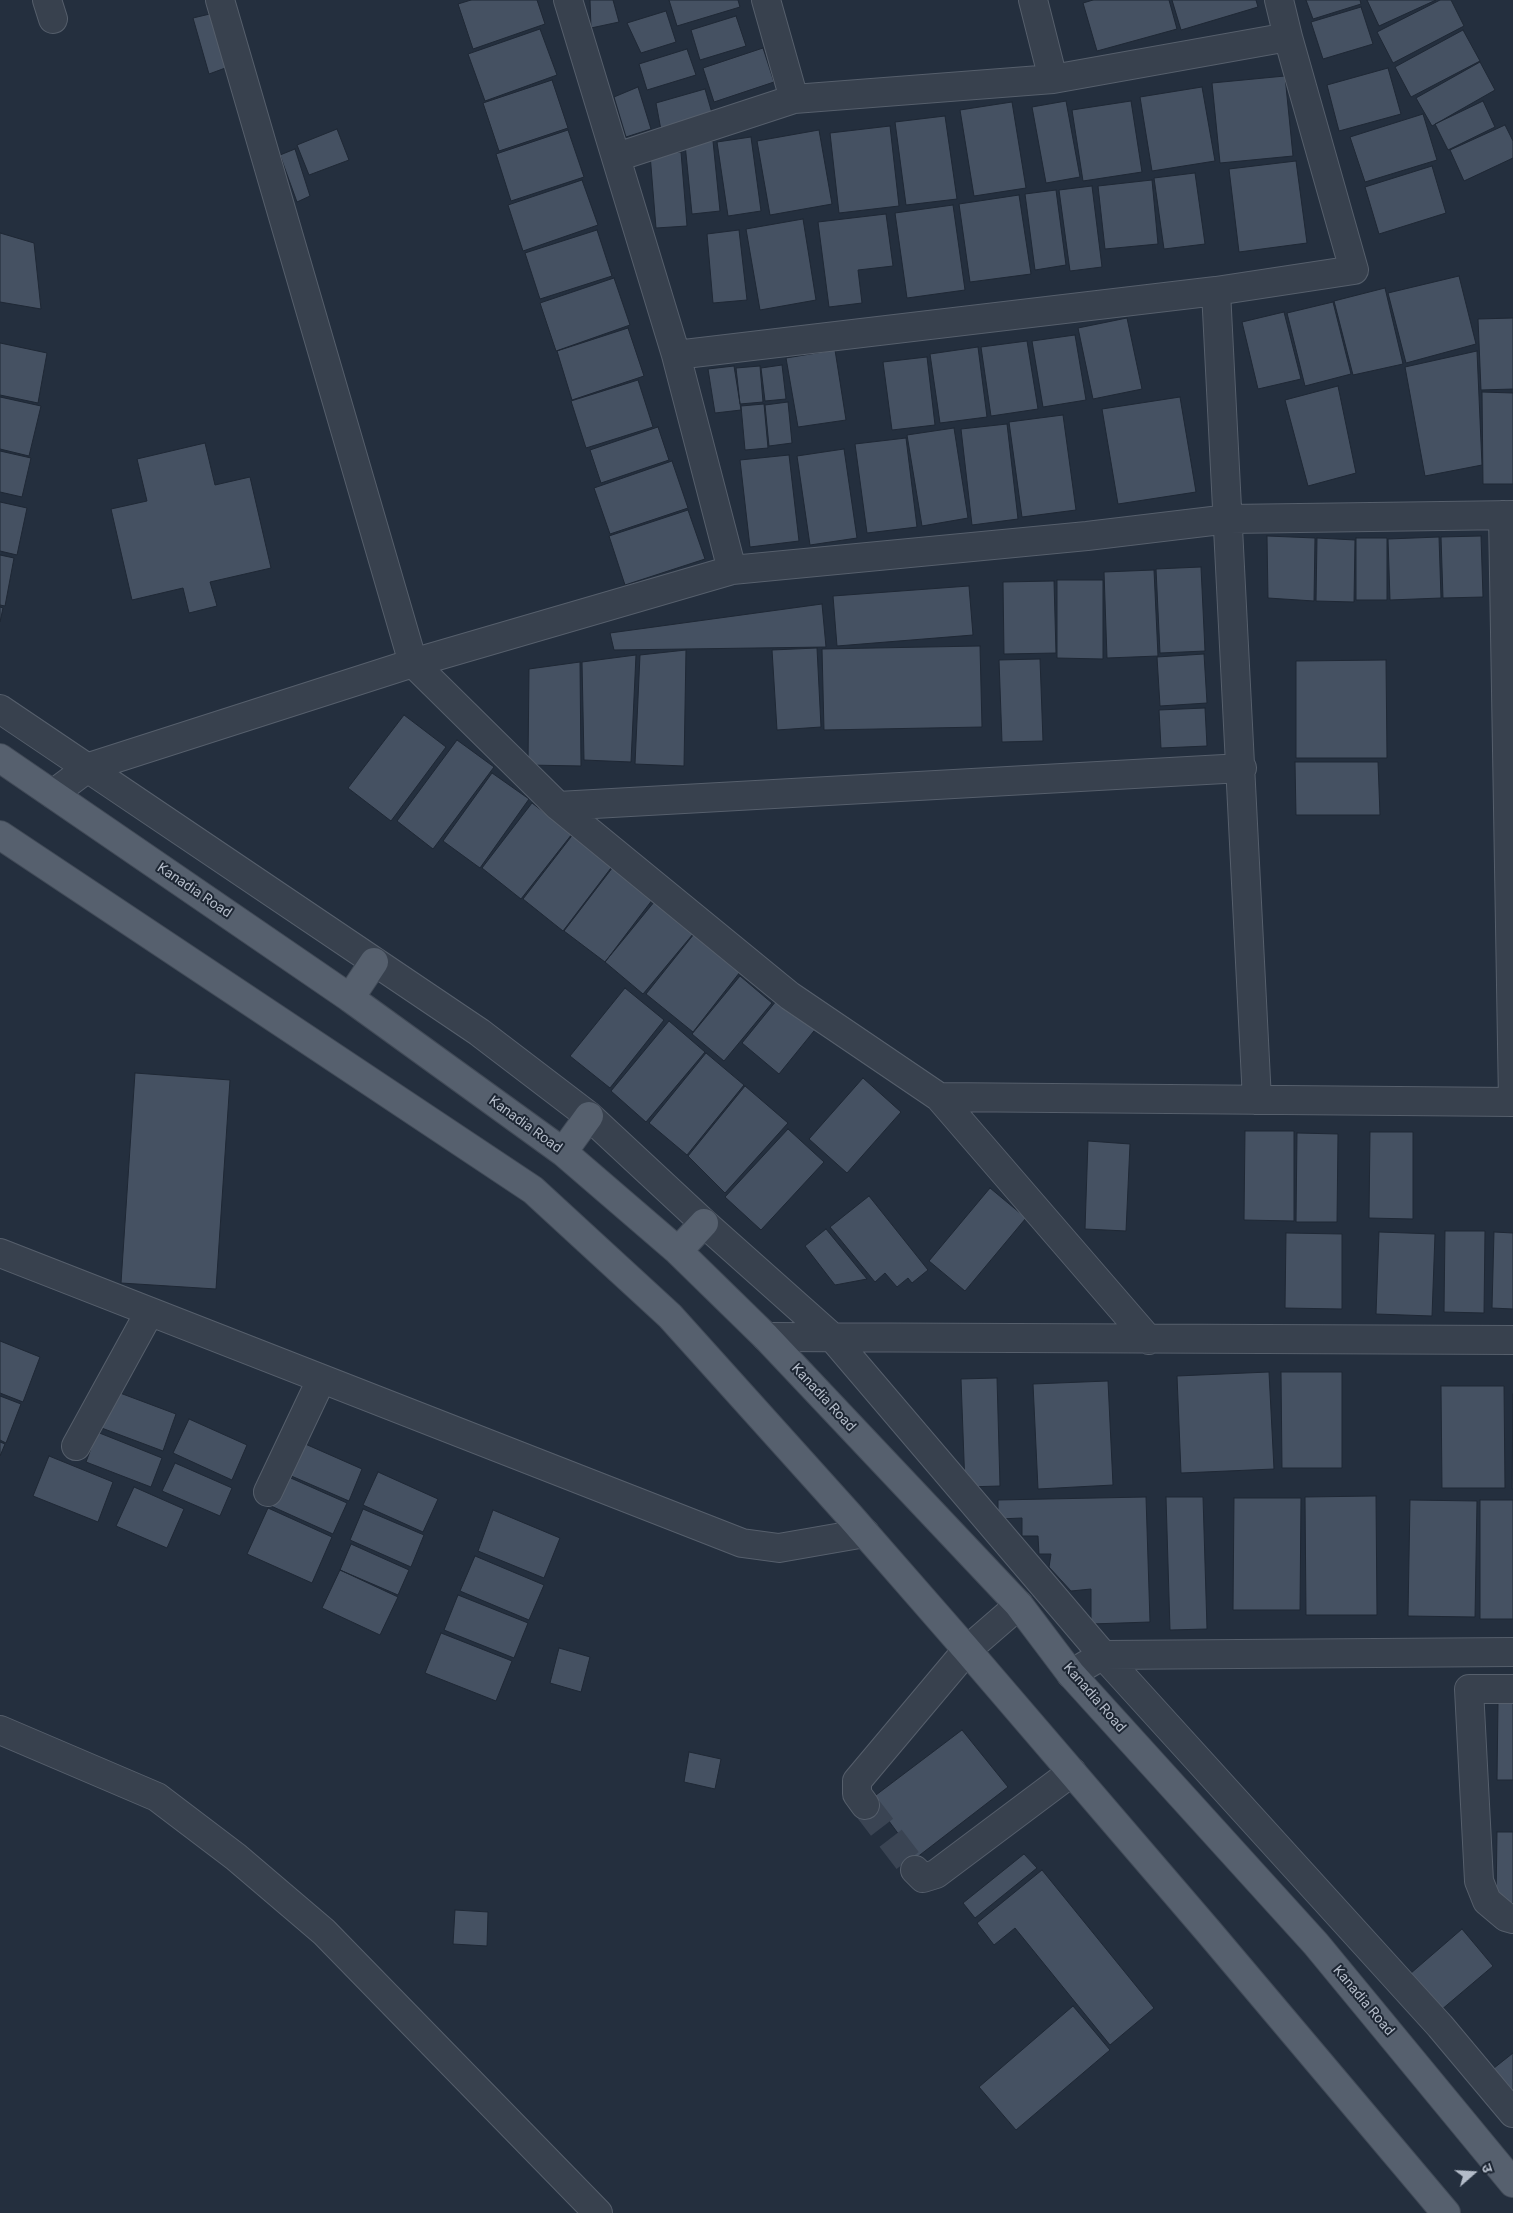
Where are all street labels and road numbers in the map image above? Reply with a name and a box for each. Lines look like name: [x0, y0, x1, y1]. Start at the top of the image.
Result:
street label: Kanadia Road: [154, 860, 234, 922]
street label: Kanadia Road: [485, 1093, 565, 1157]
street label: Kanadia Road: [787, 1361, 859, 1435]
street label: Kanadia Road: [1059, 1660, 1129, 1736]
street label: Kanadia Road: [1329, 1963, 1397, 2039]

